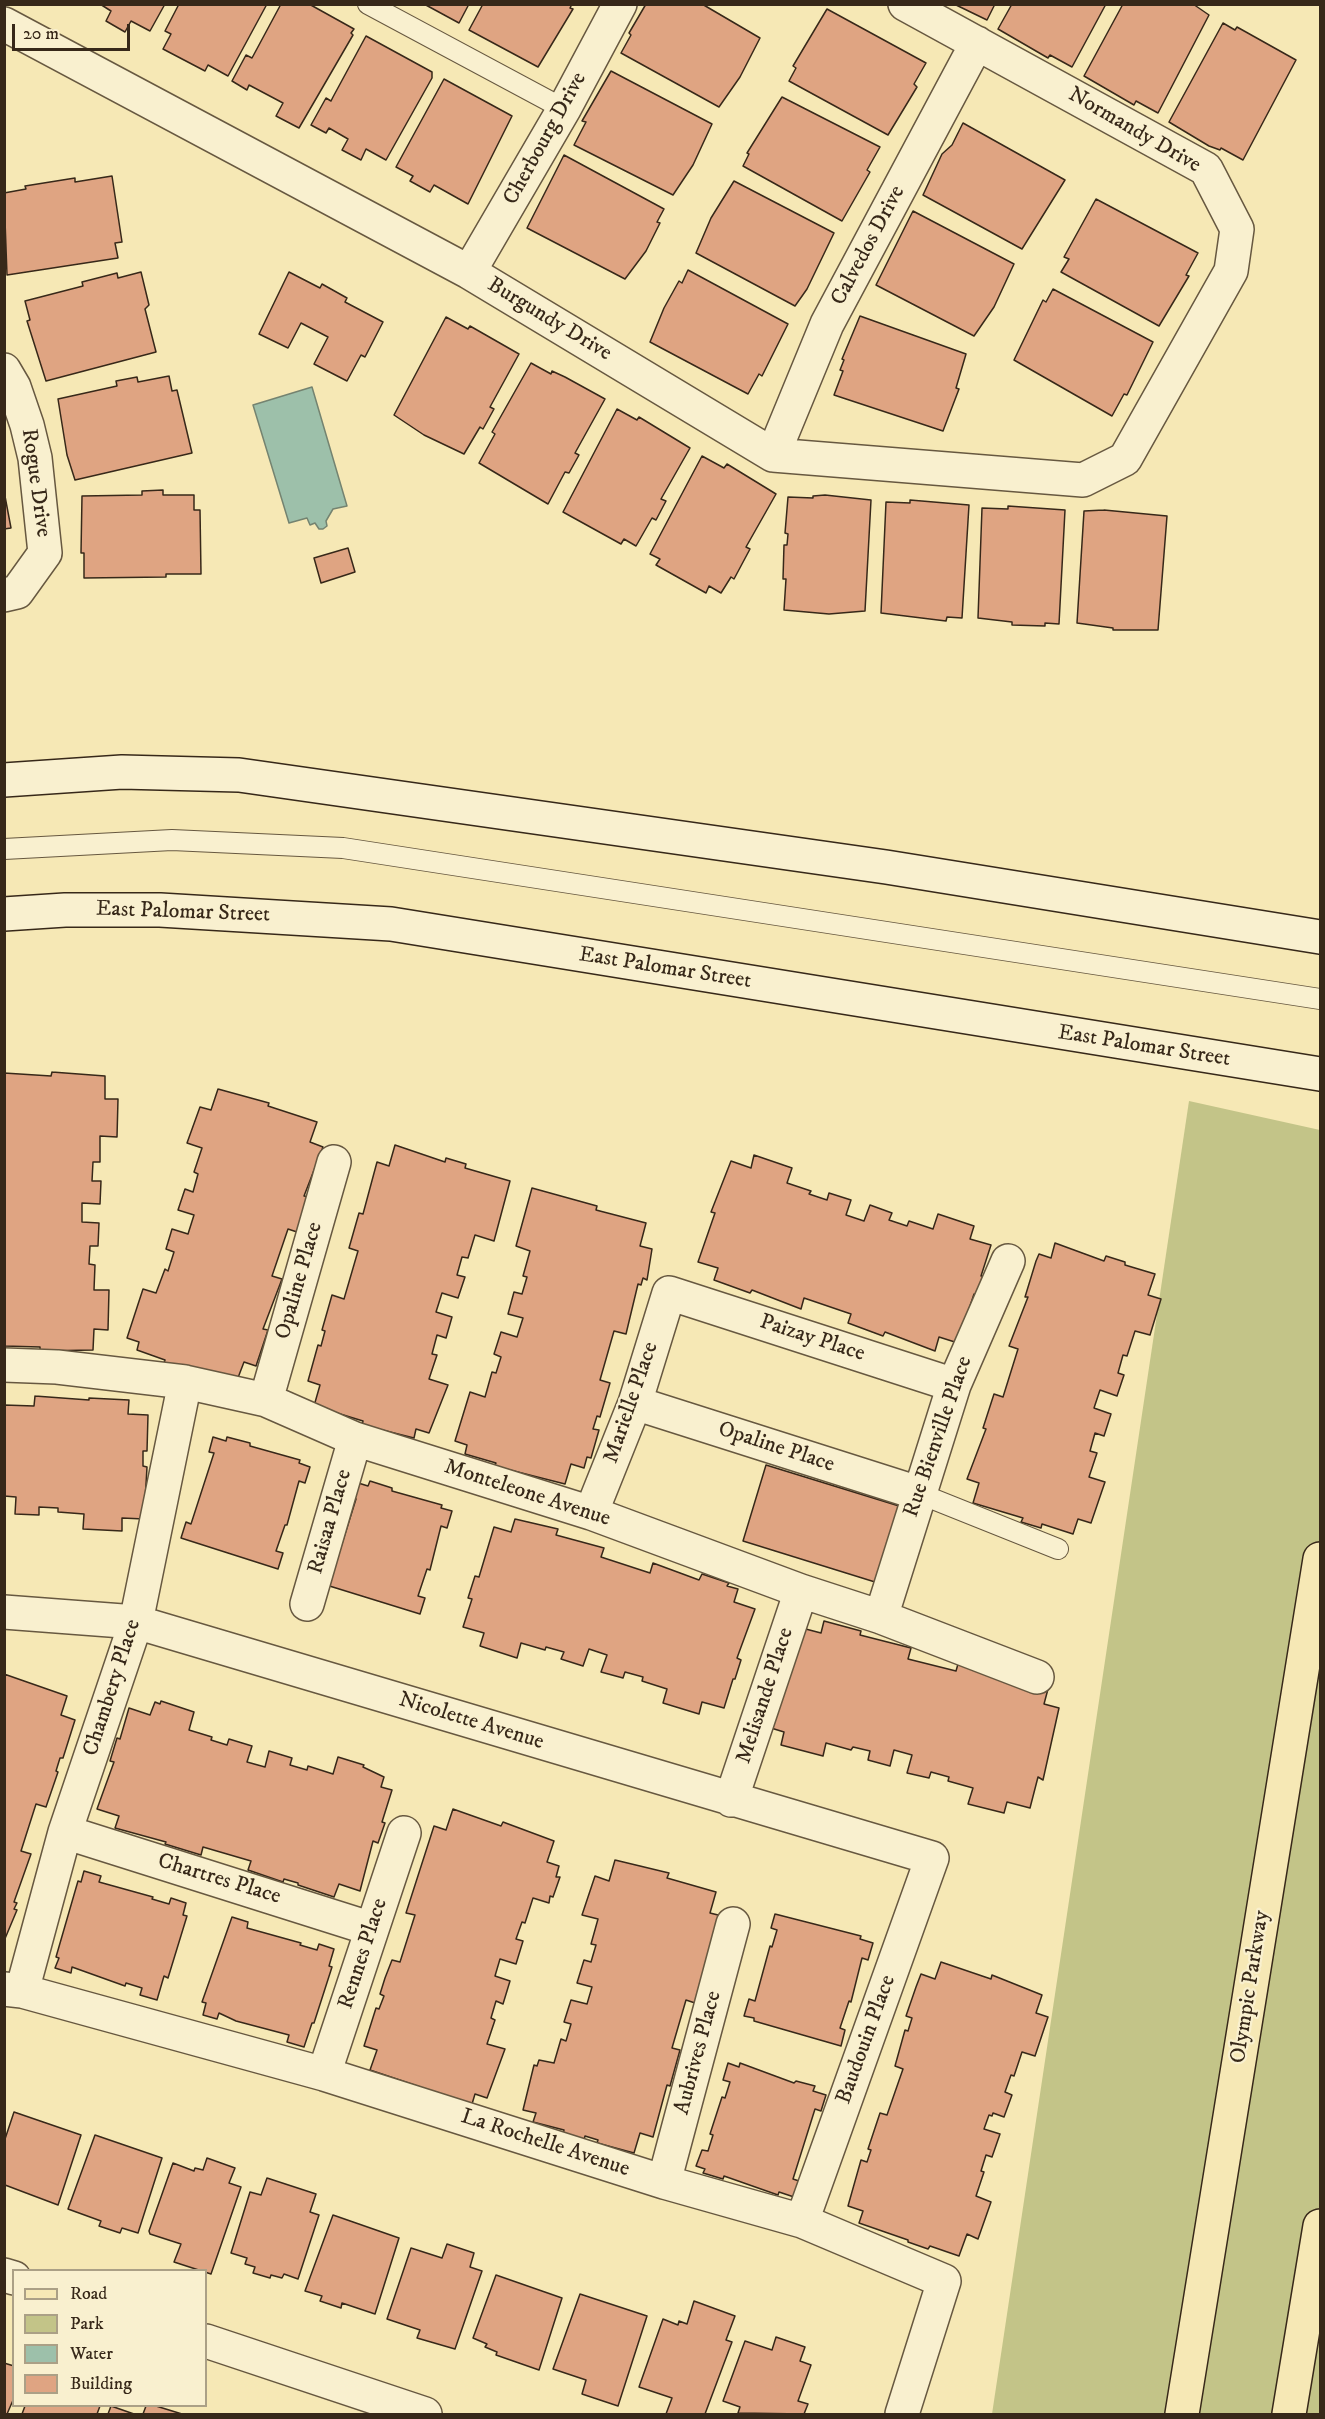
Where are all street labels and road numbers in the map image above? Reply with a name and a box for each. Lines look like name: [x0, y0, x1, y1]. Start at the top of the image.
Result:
street label: Cherbourg Drive: [499, 68, 593, 210]
street label: Normandy Drive: [1063, 82, 1205, 180]
street label: Calvedos Drive: [826, 182, 912, 310]
street label: Burgundy Drive: [482, 273, 616, 367]
street label: Rogue Drive: [14, 427, 56, 539]
street label: East Palomar Street: [95, 897, 271, 929]
street label: East Palomar Street: [577, 942, 753, 996]
street label: East Palomar Street: [1056, 1020, 1232, 1074]
street label: Opaline Place: [271, 1219, 329, 1343]
street label: Paizay Place: [756, 1310, 868, 1368]
street label: Marielle Place: [599, 1339, 665, 1467]
street label: Rue Bienville Place: [899, 1353, 979, 1521]
street label: Opaline Place: [715, 1417, 837, 1479]
street label: Monteleone Avenue: [441, 1455, 613, 1533]
street label: Raisaa Place: [303, 1467, 359, 1577]
street label: Chambery Place: [79, 1616, 147, 1760]
street label: Melisande Place: [732, 1625, 800, 1767]
street label: Nicolette Avenue: [395, 1687, 547, 1757]
street label: Chartres Place: [154, 1849, 284, 1911]
street label: Rennes Place: [334, 1895, 394, 2013]
street label: Olympic Parkway: [1226, 1909, 1276, 2065]
street label: Baudouin Place: [831, 1972, 903, 2108]
street label: Aubrives Place: [670, 1988, 728, 2118]
street label: La Rochelle Avenue: [457, 2104, 633, 2184]

